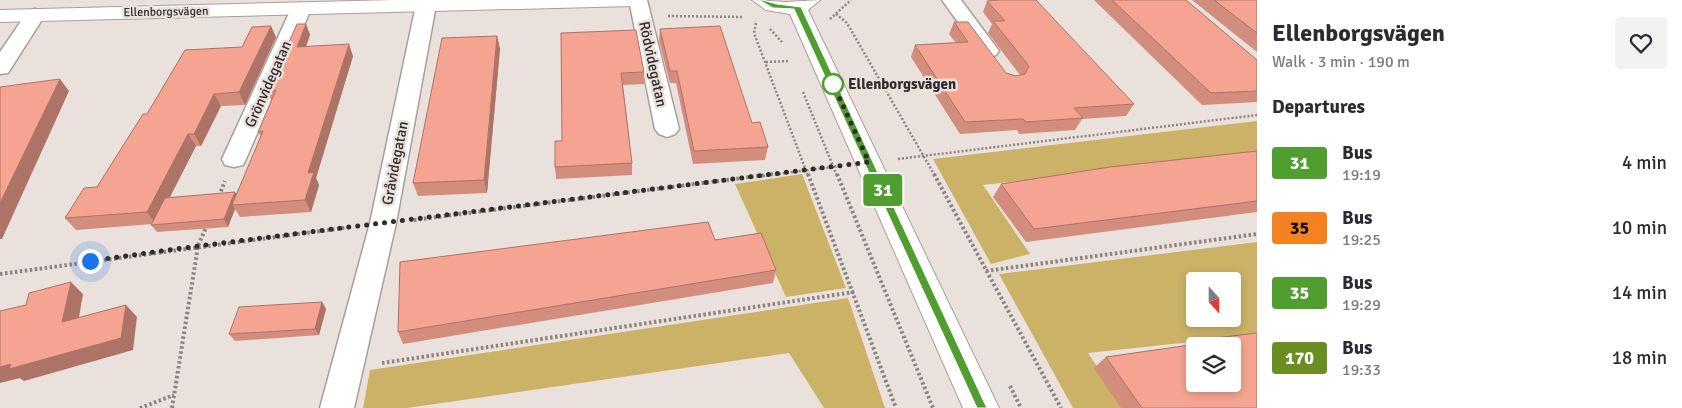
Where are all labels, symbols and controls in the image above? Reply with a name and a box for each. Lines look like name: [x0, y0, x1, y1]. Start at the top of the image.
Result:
street label: Ellenborgsvägen: [123, 4, 209, 20]
button: heart: [1615, 17, 1667, 69]
text: Ellenborgsvägen: [1272, 18, 1445, 48]
street label: Rödvidegatan: [635, 20, 671, 108]
street label: Grönvidegatan: [241, 38, 295, 130]
text: Walk · 3 min · 190 m: [1272, 52, 1410, 72]
marker: Ellenborgsvägen: [822, 73, 844, 95]
place label: Ellenborgsvägen: [848, 75, 956, 93]
text: Departures: [1272, 95, 1365, 119]
street label: Gråvidegatan: [378, 120, 412, 206]
text: Bus: [1342, 141, 1373, 165]
text: 4 min: [1622, 151, 1667, 175]
text: 31: [1290, 152, 1309, 174]
text: 19:19: [1342, 165, 1381, 185]
line badge: 31: [860, 174, 906, 206]
text: 31: [873, 179, 893, 201]
text: Bus: [1342, 206, 1373, 230]
text: 10 min: [1612, 216, 1667, 240]
text: 35: [1290, 217, 1309, 239]
text: 19:25: [1342, 230, 1381, 250]
your location: [78, 249, 103, 274]
text: Bus: [1342, 271, 1373, 295]
north arrow: [1186, 272, 1241, 328]
map controls: [1186, 272, 1241, 392]
text: 14 min: [1612, 281, 1667, 305]
text: 35: [1290, 282, 1309, 304]
text: 19:29: [1342, 295, 1381, 315]
text: Bus: [1342, 336, 1373, 360]
button: layers: [1186, 337, 1241, 392]
text: 18 min: [1612, 346, 1667, 370]
text: 170: [1285, 347, 1314, 369]
text: 19:33: [1342, 360, 1381, 380]

